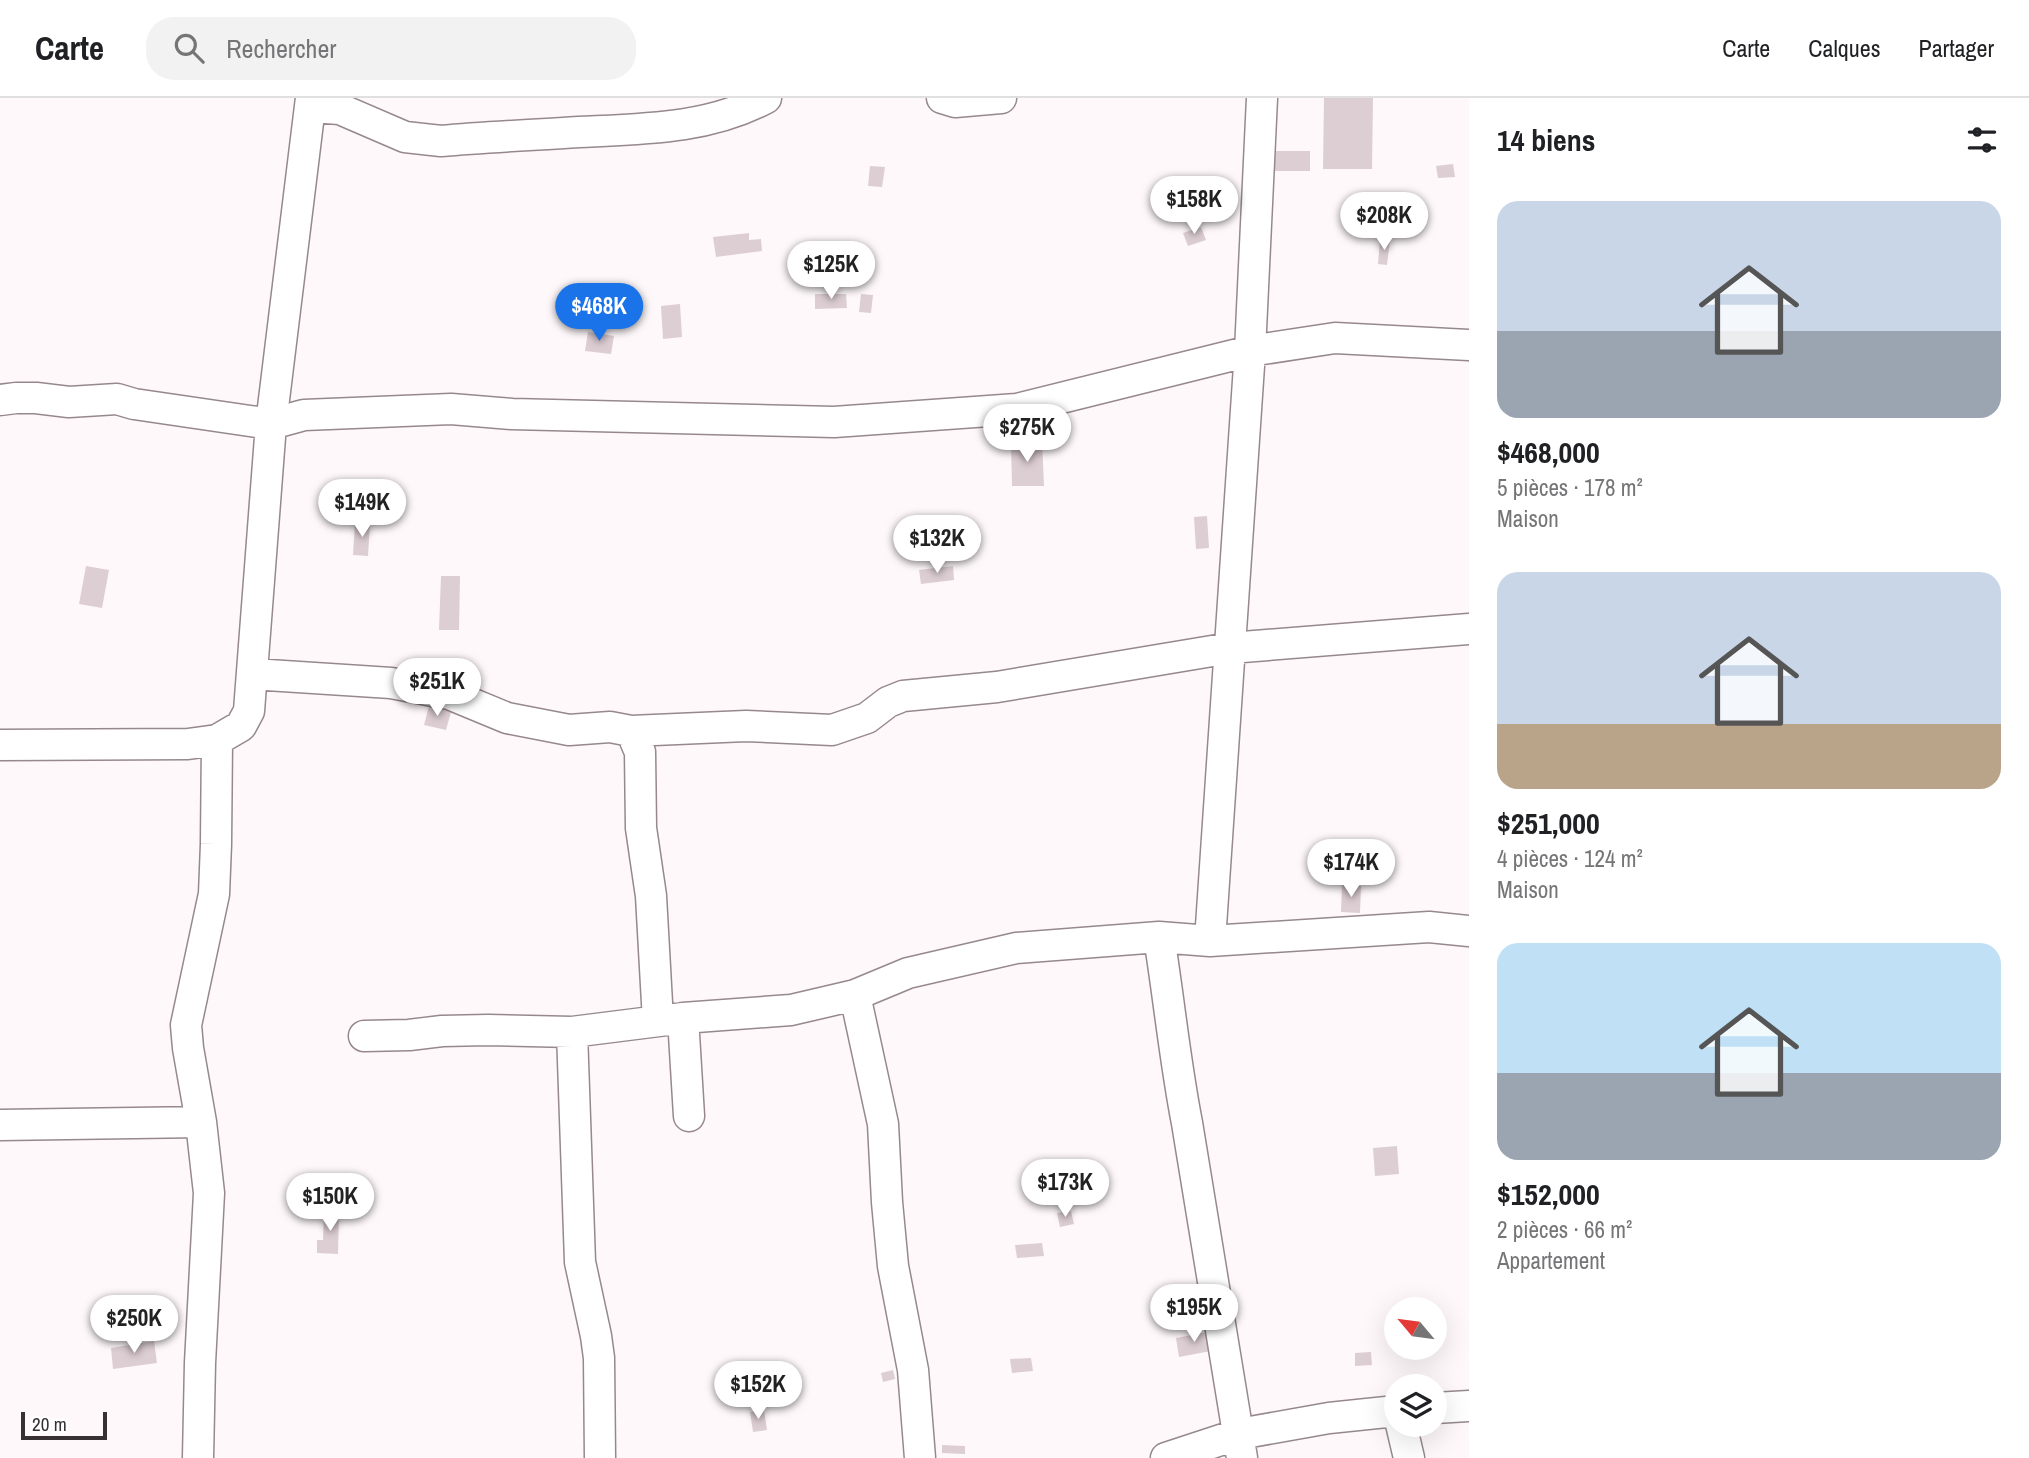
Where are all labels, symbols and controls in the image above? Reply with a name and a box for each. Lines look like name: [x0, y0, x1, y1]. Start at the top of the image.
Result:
search box: [146, 17, 636, 80]
text: Carte: [35, 26, 104, 70]
icon: search: [170, 29, 208, 67]
text: Rechercher: [226, 31, 336, 66]
text: Carte: [1722, 32, 1770, 64]
text: Calques: [1808, 32, 1881, 64]
text: Partager: [1919, 32, 1994, 64]
text: 14 biens: [1497, 120, 1595, 160]
icon: filters: [1963, 121, 2001, 159]
pin: $158K: [1145, 176, 1243, 236]
text: $158K: [1166, 183, 1222, 214]
pin: $208K: [1335, 192, 1433, 252]
text: $208K: [1356, 199, 1412, 230]
pin: $125K: [782, 242, 880, 301]
icon: home: [1686, 247, 1812, 373]
text: $125K: [803, 248, 859, 279]
pin: $468K: [550, 284, 648, 343]
text: $468K: [571, 290, 627, 321]
pin: $275K: [978, 404, 1076, 464]
text: $275K: [999, 411, 1055, 442]
text: $468,000: [1497, 432, 1600, 472]
text: 5 pièces · 178 m²: [1497, 472, 1643, 503]
pin: $149K: [313, 480, 411, 539]
text: $149K: [334, 486, 390, 517]
text: Maison: [1497, 503, 1559, 534]
pin: $132K: [888, 516, 986, 575]
text: $132K: [909, 522, 965, 553]
icon: home: [1686, 618, 1812, 744]
pin: $251K: [388, 658, 486, 718]
text: $251K: [409, 665, 465, 696]
text: $251,000: [1497, 803, 1600, 843]
pin: $174K: [1302, 840, 1400, 899]
text: 4 pièces · 124 m²: [1497, 843, 1643, 874]
text: $174K: [1323, 846, 1379, 877]
text: Maison: [1497, 874, 1559, 905]
icon: home: [1686, 989, 1812, 1115]
pin: $173K: [1016, 1160, 1114, 1219]
text: $173K: [1037, 1166, 1093, 1197]
pin: $150K: [281, 1174, 379, 1233]
text: $152,000: [1497, 1174, 1600, 1214]
text: $150K: [302, 1180, 358, 1211]
text: 2 pièces · 66 m²: [1497, 1214, 1632, 1245]
text: Appartement: [1497, 1245, 1605, 1276]
pin: $195K: [1145, 1284, 1243, 1344]
text: $195K: [1166, 1291, 1222, 1322]
pin: $250K: [85, 1296, 183, 1355]
north arrow: [1384, 1297, 1447, 1360]
map controls: [1384, 1297, 1447, 1437]
text: $250K: [106, 1302, 162, 1333]
pin: $152K: [709, 1362, 807, 1421]
text: $152K: [730, 1368, 786, 1399]
button: layers: [1384, 1374, 1447, 1437]
scale bar: [21, 1409, 107, 1441]
text: 20 m: [32, 1411, 67, 1437]

